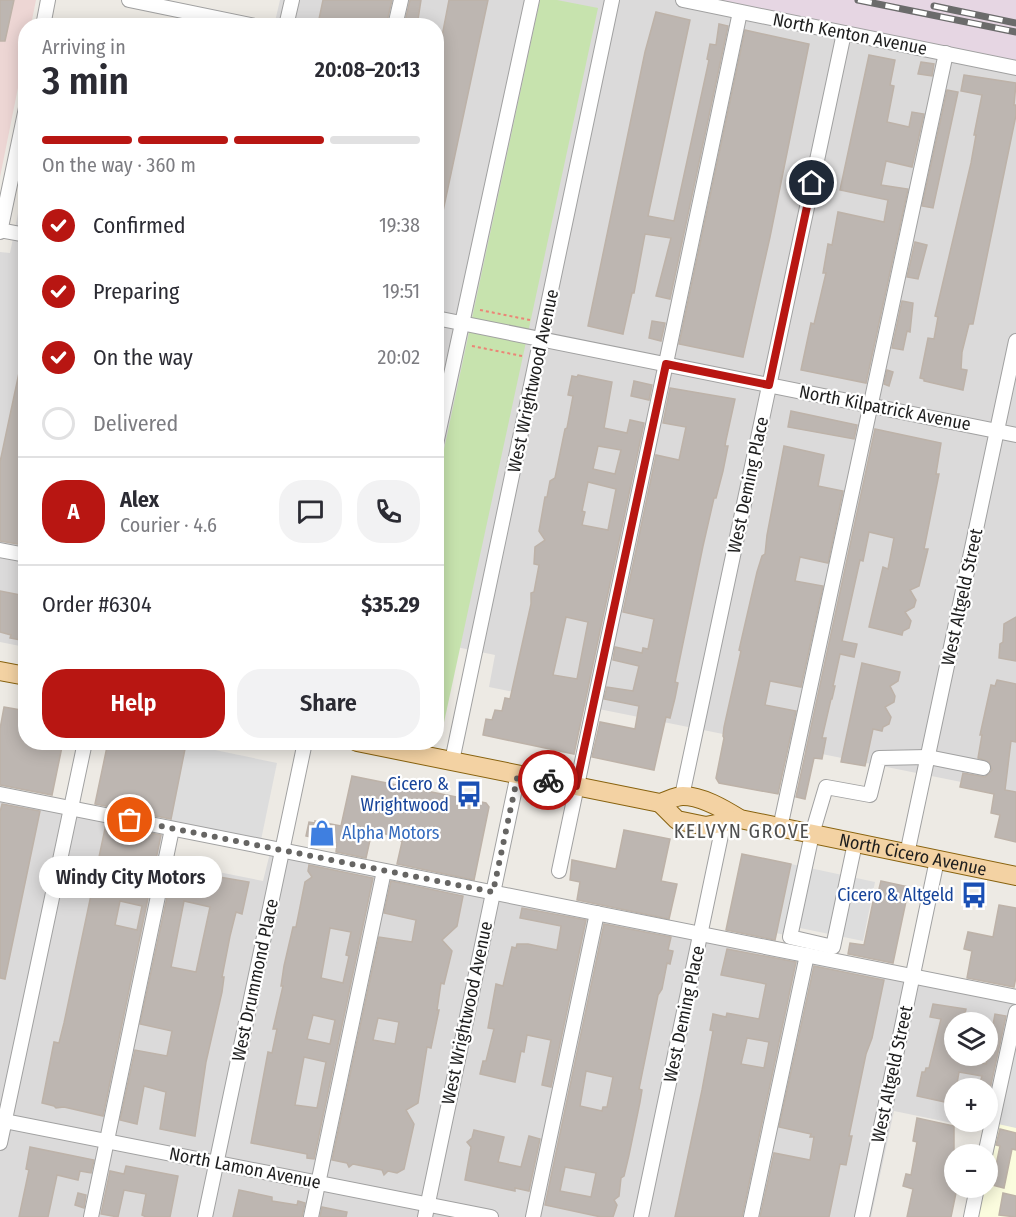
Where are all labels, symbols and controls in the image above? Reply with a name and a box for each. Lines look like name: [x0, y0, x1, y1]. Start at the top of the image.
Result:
street label: North Kenton Avenue: [771, 8, 929, 60]
text: Arriving in: [42, 35, 126, 59]
text: 20:08–20:13: [315, 56, 420, 83]
text: 3 min: [42, 58, 129, 104]
text: On the way · 360 m: [42, 153, 196, 177]
pin: [786, 157, 837, 208]
icon: home: [795, 166, 828, 199]
icon: check: [42, 209, 75, 242]
text: Confirmed: [93, 212, 186, 239]
text: 19:38: [379, 213, 420, 237]
icon: check: [42, 275, 75, 308]
text: Preparing: [93, 278, 179, 305]
text: 19:51: [382, 279, 420, 303]
street label: West Wrightwood Avenue: [503, 287, 563, 475]
icon: check: [42, 341, 75, 374]
text: On the way: [93, 344, 193, 371]
text: 20:02: [378, 345, 420, 369]
street label: North Kilpatrick Avenue: [797, 381, 973, 435]
text: Delivered: [93, 410, 178, 437]
street label: West Deming Place: [723, 415, 773, 555]
button: chat: [279, 480, 342, 543]
button: phone: [357, 480, 420, 543]
text: Alex: [120, 486, 159, 513]
text: A: [68, 498, 79, 525]
text: Courier · 4.6: [120, 513, 217, 537]
street label: West Altgeld Street: [937, 526, 987, 668]
text: Order #6304: [42, 591, 152, 618]
text: $35.29: [361, 591, 420, 618]
button: Help: [42, 669, 225, 738]
button: Share: [237, 669, 420, 738]
courier: [518, 750, 578, 810]
icon: bike: [532, 764, 565, 797]
place label: Cicero & Wrightwood: [361, 773, 449, 816]
bus stop icon: Cicero & Wrightwood: [454, 779, 484, 809]
pin: [104, 794, 155, 845]
icon: bag: [113, 803, 146, 836]
shop icon: Alpha Motors: [307, 818, 337, 848]
district label: KELVYN GROVE: [674, 819, 810, 843]
place label: Alpha Motors: [342, 822, 440, 844]
street label: North Cicero Avenue: [837, 829, 989, 881]
callout: Windy City Motors: [39, 856, 222, 898]
text: Windy City Motors: [56, 865, 205, 889]
bus stop icon: Cicero & Altgeld: [959, 880, 989, 910]
place label: Cicero & Altgeld: [837, 884, 954, 906]
street label: West Drummond Place: [227, 897, 283, 1063]
street label: West Wrightwood Avenue: [437, 919, 497, 1107]
street label: West Deming Place: [659, 944, 709, 1084]
street label: West Altgeld Street: [867, 1003, 917, 1145]
map controls: [944, 1012, 998, 1198]
button: layers: [944, 1012, 998, 1066]
button: +: [944, 1078, 998, 1132]
street label: North Lamon Avenue: [167, 1143, 323, 1194]
button: −: [944, 1144, 998, 1198]

